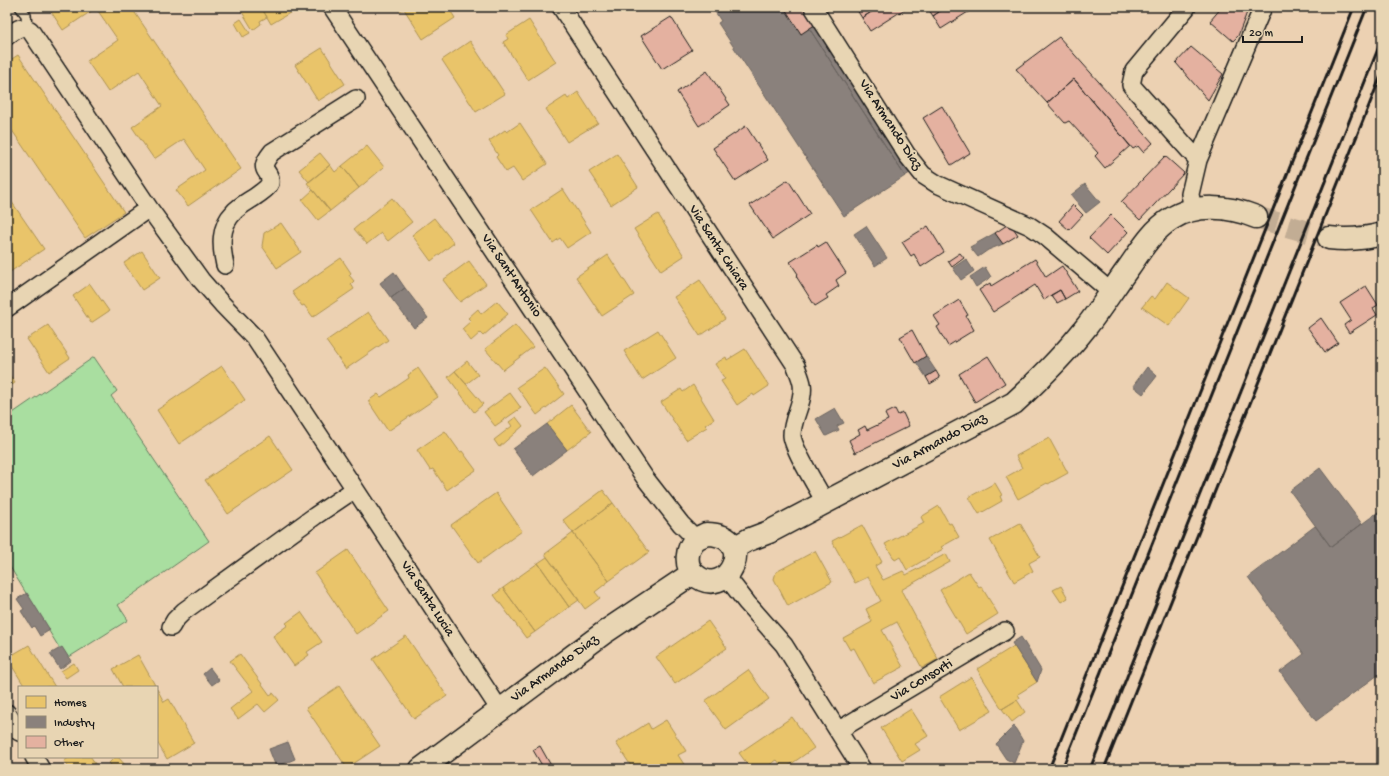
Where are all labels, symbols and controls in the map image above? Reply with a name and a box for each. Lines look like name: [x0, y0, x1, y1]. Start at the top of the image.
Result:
scale bar: [1243, 18, 1302, 44]
text: 20 m: [1249, 27, 1274, 41]
street label: Via Armando Diaz: [854, 76, 926, 174]
street label: Via Santa Chiara: [684, 201, 753, 295]
street label: Via Sant'Antonio: [476, 230, 545, 321]
street label: Via Armando Diaz: [889, 410, 991, 474]
street label: Via Santa Lucia: [396, 557, 458, 641]
street label: Via Armando Diaz: [507, 631, 603, 707]
street label: Via Consorti: [887, 656, 956, 707]
legend: [18, 686, 158, 758]
text: Homes: [54, 697, 87, 711]
text: Industry: [54, 717, 95, 731]
text: Other: [54, 737, 85, 751]

